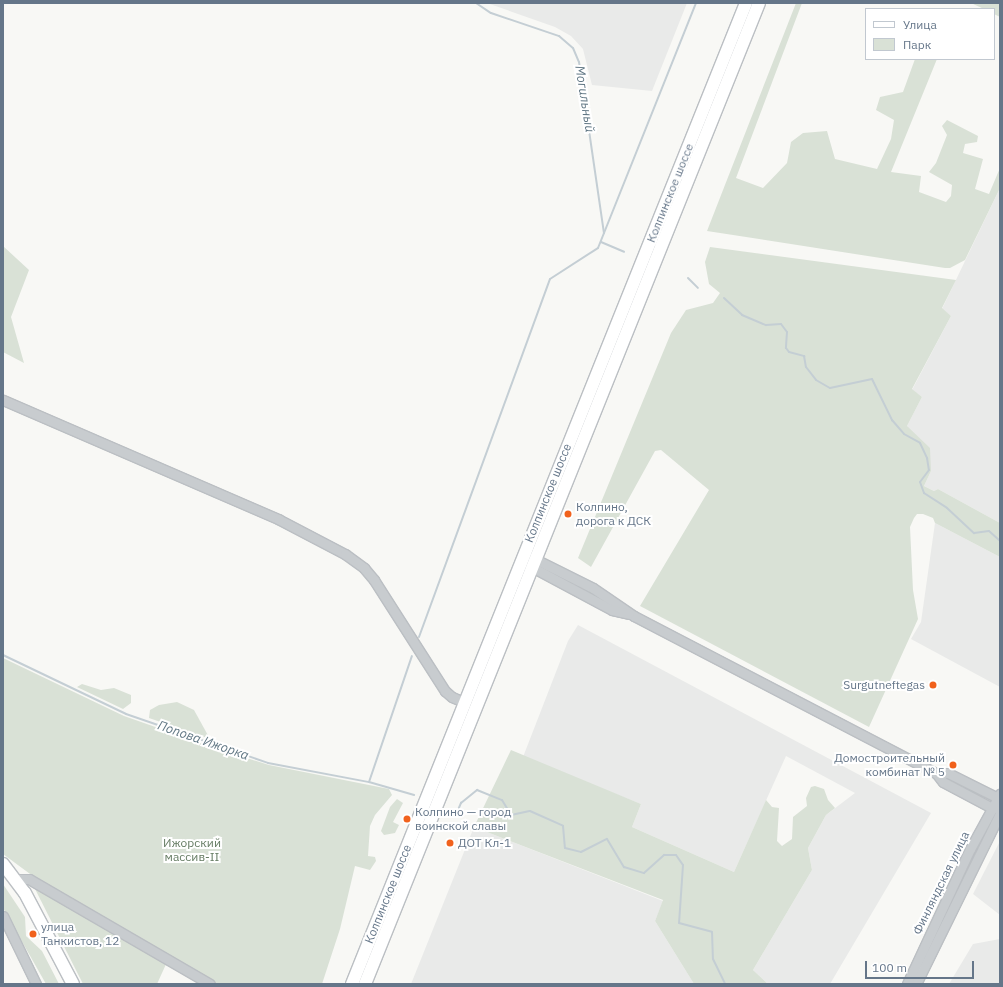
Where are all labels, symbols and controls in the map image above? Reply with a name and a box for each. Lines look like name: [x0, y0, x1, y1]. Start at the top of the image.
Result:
legend: [865, 8, 995, 60]
text: Улица: [903, 17, 937, 32]
text: Парк: [903, 37, 931, 52]
water label: Могильный: [571, 64, 597, 134]
street label: Колпинское шоссе: [644, 141, 696, 245]
street label: Колпинское шоссе: [522, 441, 574, 545]
place label: Колпино, дорога к ДСК: [576, 500, 651, 528]
marker: Колпино, дорога к ДСК: [563, 509, 573, 519]
place label: Surgutneftegas: [843, 678, 925, 692]
marker: Surgutneftegas: [928, 680, 938, 690]
water label: Попова Ижорка: [155, 718, 251, 764]
place label: Домостроительный комбинат № 5: [834, 751, 945, 779]
marker: Домостроительный комбинат № 5: [948, 760, 958, 770]
place label: Колпино — город воинской славы: [415, 805, 511, 833]
marker: Колпино — город воинской славы: [402, 814, 412, 824]
street label: Финляндская улица: [910, 829, 972, 937]
park label: Ижорский массив-II: [163, 836, 221, 864]
place label: ДОТ Кл-1: [458, 836, 511, 850]
marker: ДОТ Кл-1: [445, 838, 455, 848]
street label: Колпинское шоссе: [362, 842, 414, 946]
place label: улица Танкистов, 12: [41, 920, 119, 948]
marker: улица Танкистов, 12: [28, 929, 38, 939]
scale bar: [867, 953, 976, 979]
text: 100 m: [872, 960, 907, 975]

